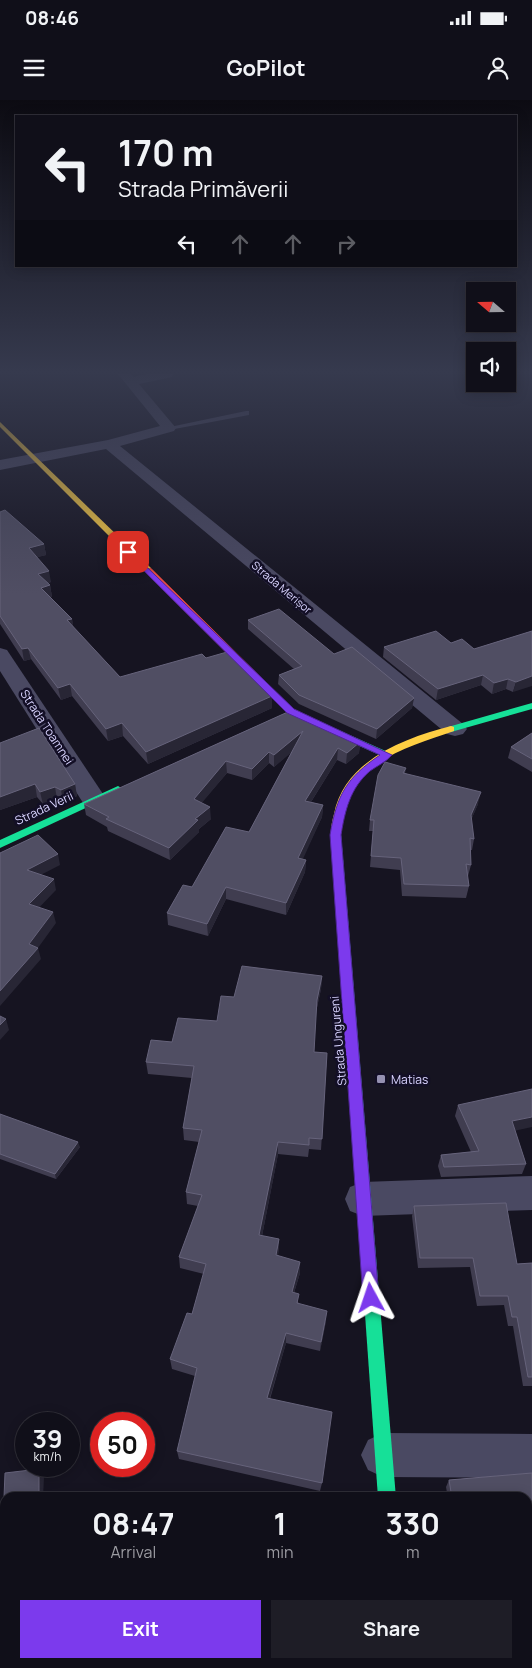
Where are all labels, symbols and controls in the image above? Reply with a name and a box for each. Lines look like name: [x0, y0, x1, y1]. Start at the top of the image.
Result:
text: 08:46: [25, 5, 79, 31]
text: GoPilot: [226, 53, 306, 83]
icon: menu: [20, 54, 48, 82]
icon: person: [484, 54, 512, 82]
text: 170 m: [118, 129, 214, 177]
icon: left: [35, 135, 100, 200]
text: Strada Primăverii: [118, 174, 288, 204]
icon: left: [173, 230, 201, 258]
icon: ahead: [226, 230, 254, 258]
icon: ahead: [279, 230, 307, 258]
icon: right: [332, 230, 360, 258]
north arrow: [466, 282, 516, 332]
map controls: [466, 282, 516, 392]
button: sound: [466, 342, 516, 392]
pin: [107, 531, 149, 573]
icon: arrive: [114, 538, 142, 566]
street label: Strada Merișor: [249, 557, 315, 617]
street label: Strada Toamnei: [16, 686, 78, 768]
street label: Strada Verii: [12, 787, 76, 829]
street label: Strada Ungureni: [326, 995, 350, 1087]
place label: Matias: [391, 1071, 428, 1088]
marker: Matias: [375, 1073, 387, 1085]
position arrow: [344, 1271, 396, 1323]
speed limit sign: 50: [90, 1412, 155, 1477]
text: 39: [32, 1421, 63, 1456]
text: km/h: [34, 1448, 61, 1465]
text: 08:47: [92, 1503, 175, 1544]
text: 1: [273, 1503, 287, 1544]
text: 330: [385, 1503, 440, 1544]
text: Arrival: [110, 1541, 156, 1563]
text: min: [267, 1541, 293, 1563]
text: m: [406, 1541, 419, 1563]
button: Exit: [20, 1600, 261, 1658]
button: Share: [271, 1600, 512, 1658]

